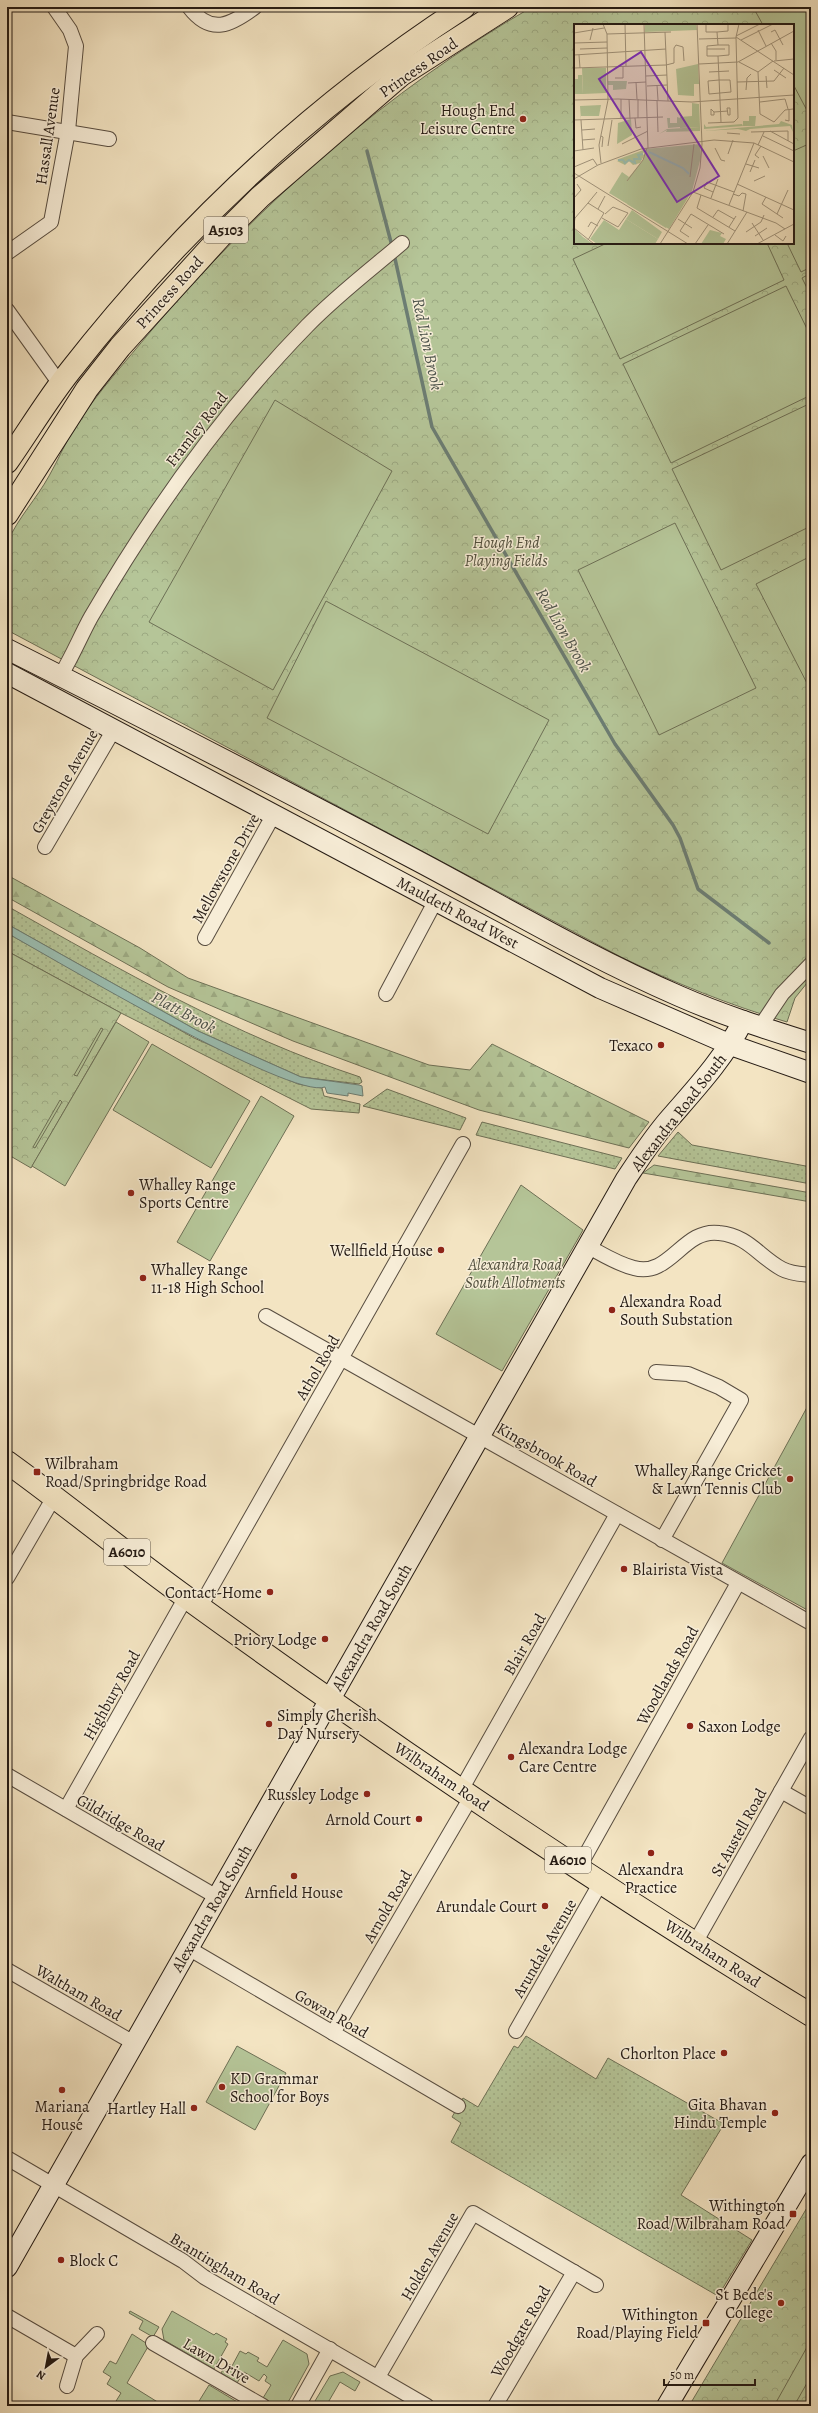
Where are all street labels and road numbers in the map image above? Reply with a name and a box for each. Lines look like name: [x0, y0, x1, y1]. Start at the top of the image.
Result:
street label: Princess Road: [375, 32, 463, 103]
street label: Hassall Avenue: [30, 86, 66, 186]
road number: A5103: [204, 217, 248, 243]
street label: Princess Road: [131, 251, 209, 334]
street label: Framley Road: [161, 387, 233, 472]
street label: Greystone Avenue: [26, 725, 104, 838]
street label: Mellowstone Drive: [187, 810, 265, 927]
street label: Mauldeth Road West: [393, 871, 522, 954]
street label: Alexandra Road South: [625, 1049, 732, 1177]
street label: Athol Road: [290, 1331, 345, 1405]
street label: Kingsbrook Road: [492, 1417, 601, 1493]
road number: A6010: [104, 1539, 150, 1565]
street label: Alexandra Road South: [326, 1559, 418, 1696]
street label: Blair Road: [498, 1609, 552, 1679]
street label: Woodlands Road: [631, 1622, 704, 1730]
street label: Highbury Road: [78, 1646, 146, 1744]
street label: Wilbraham Road: [389, 1736, 494, 1817]
street label: St Austell Road: [706, 1784, 772, 1881]
street label: Gildridge Road: [72, 1789, 169, 1857]
street label: Alexandra Road South: [166, 1840, 258, 1977]
road number: A6010: [545, 1847, 591, 1873]
street label: Arnold Road: [358, 1866, 418, 1948]
street label: Arundale Avenue: [507, 1895, 582, 2003]
street label: Wilbraham Road: [659, 1914, 765, 1993]
street label: Waltham Road: [31, 1959, 126, 2027]
street label: Gowan Road: [291, 1984, 373, 2044]
street label: Holden Avenue: [396, 2208, 464, 2305]
street label: Brantingham Road: [166, 2228, 284, 2310]
street label: Woodgate Road: [485, 2281, 556, 2382]
street label: Lawn Drive: [179, 2333, 254, 2389]

